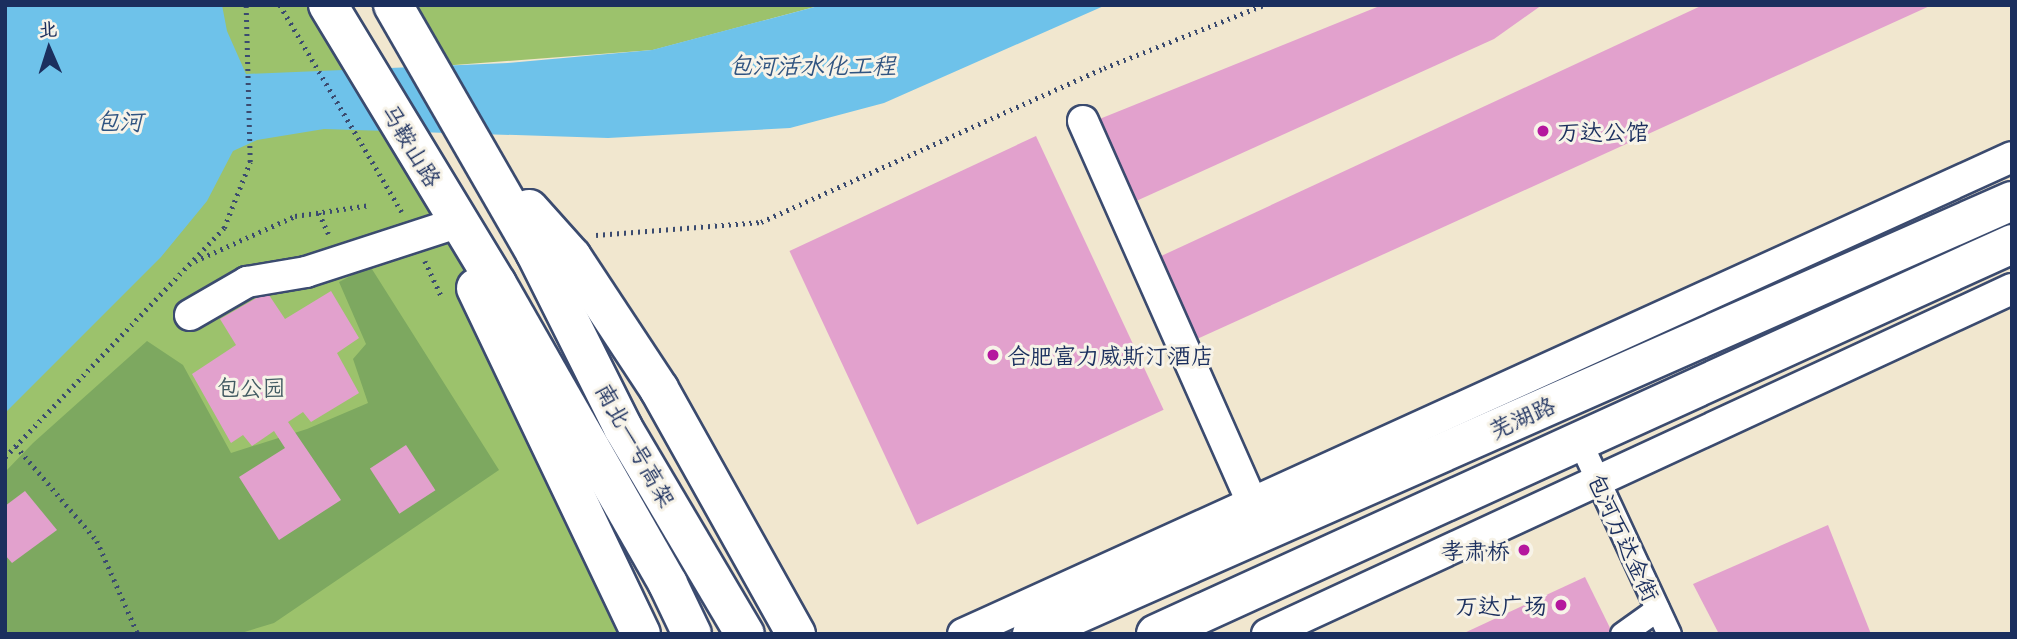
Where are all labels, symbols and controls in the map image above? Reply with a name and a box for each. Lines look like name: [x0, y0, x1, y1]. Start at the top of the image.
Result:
north arrow: [14, 14, 84, 84]
text: 北: [38, 14, 58, 43]
water label: 包河活水化工程: [728, 51, 896, 79]
street label: 马鞍山路: [376, 98, 448, 192]
water label: 包河: [95, 107, 143, 135]
place label: 万达公馆: [1557, 117, 1649, 145]
marker: 万达公馆: [1535, 123, 1551, 139]
place label: 合肥富力威斯汀酒店: [1007, 341, 1214, 369]
marker: 合肥富力威斯汀酒店: [985, 347, 1001, 363]
park label: 包公园: [217, 373, 285, 401]
street label: 南北一号高架: [590, 378, 682, 512]
street label: 芜湖路: [1485, 390, 1559, 444]
street label: 包河万达金街: [1582, 469, 1666, 605]
place label: 孝肃桥: [1441, 536, 1510, 564]
marker: 孝肃桥: [1516, 542, 1532, 558]
place label: 万达广场: [1455, 591, 1547, 619]
marker: 万达广场: [1553, 597, 1569, 613]

